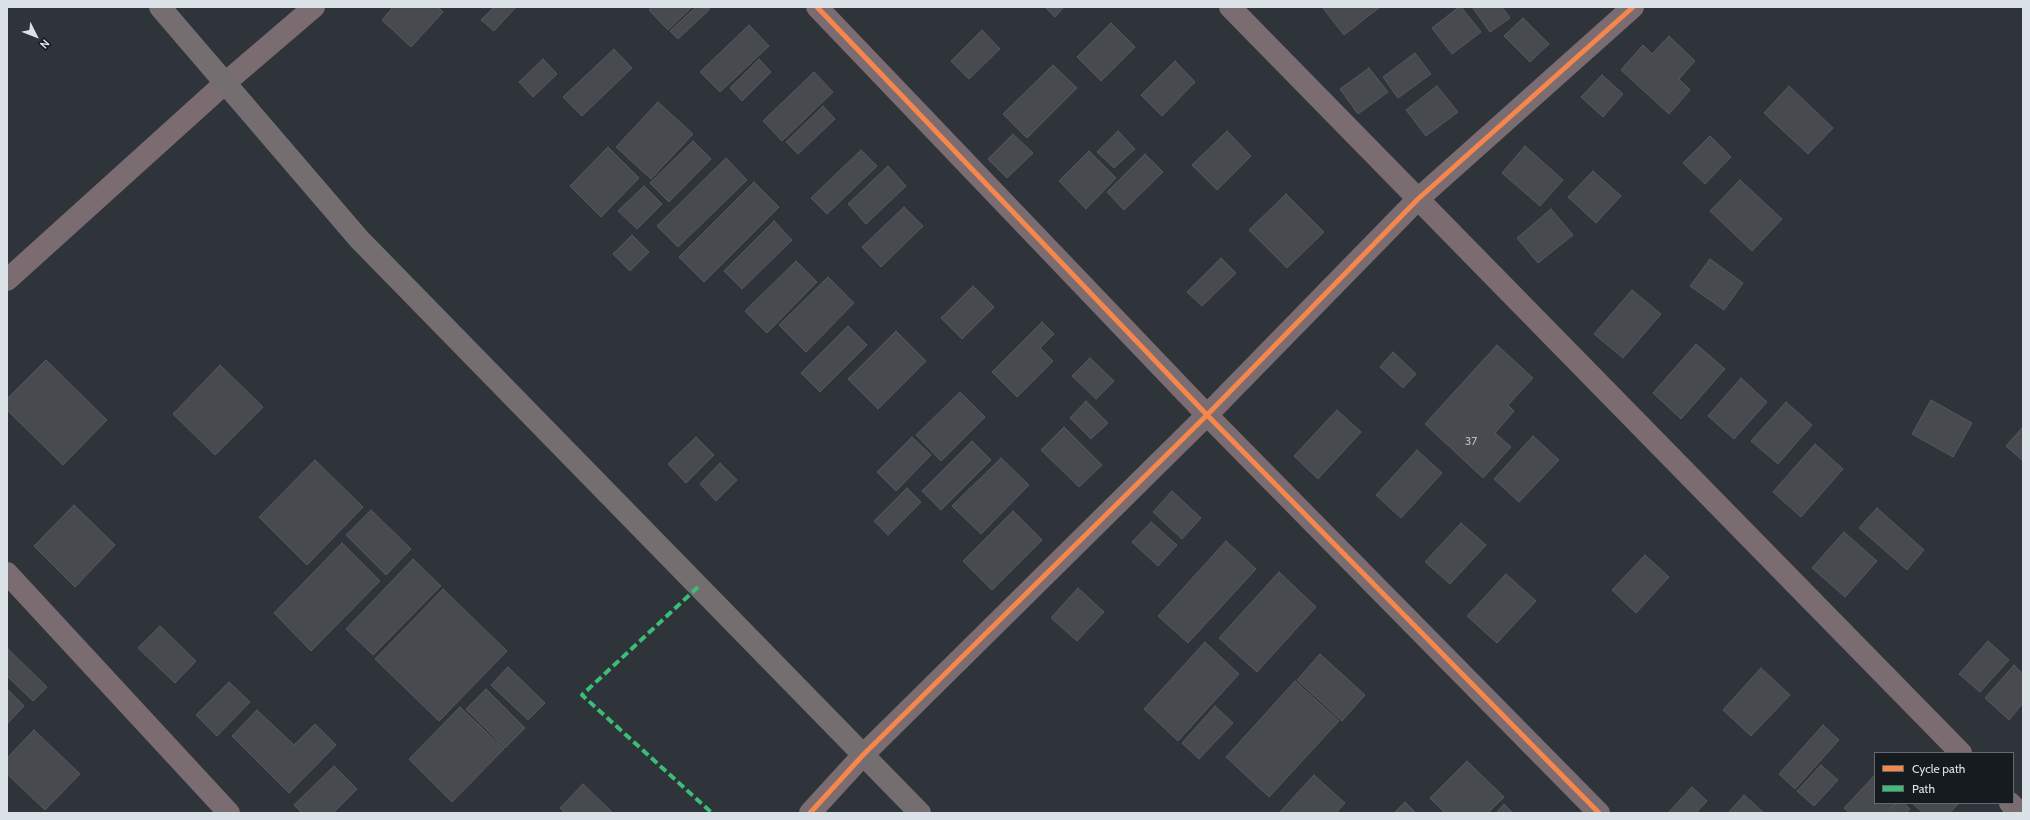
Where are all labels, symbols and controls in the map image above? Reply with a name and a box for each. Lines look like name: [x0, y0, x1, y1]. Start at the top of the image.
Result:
north arrow: [16, 16, 56, 56]
text: N: [37, 36, 53, 52]
house number: 37: [1465, 434, 1477, 448]
legend: [1874, 752, 2014, 804]
text: Cycle path: [1912, 761, 1965, 776]
text: Path: [1912, 781, 1935, 796]

